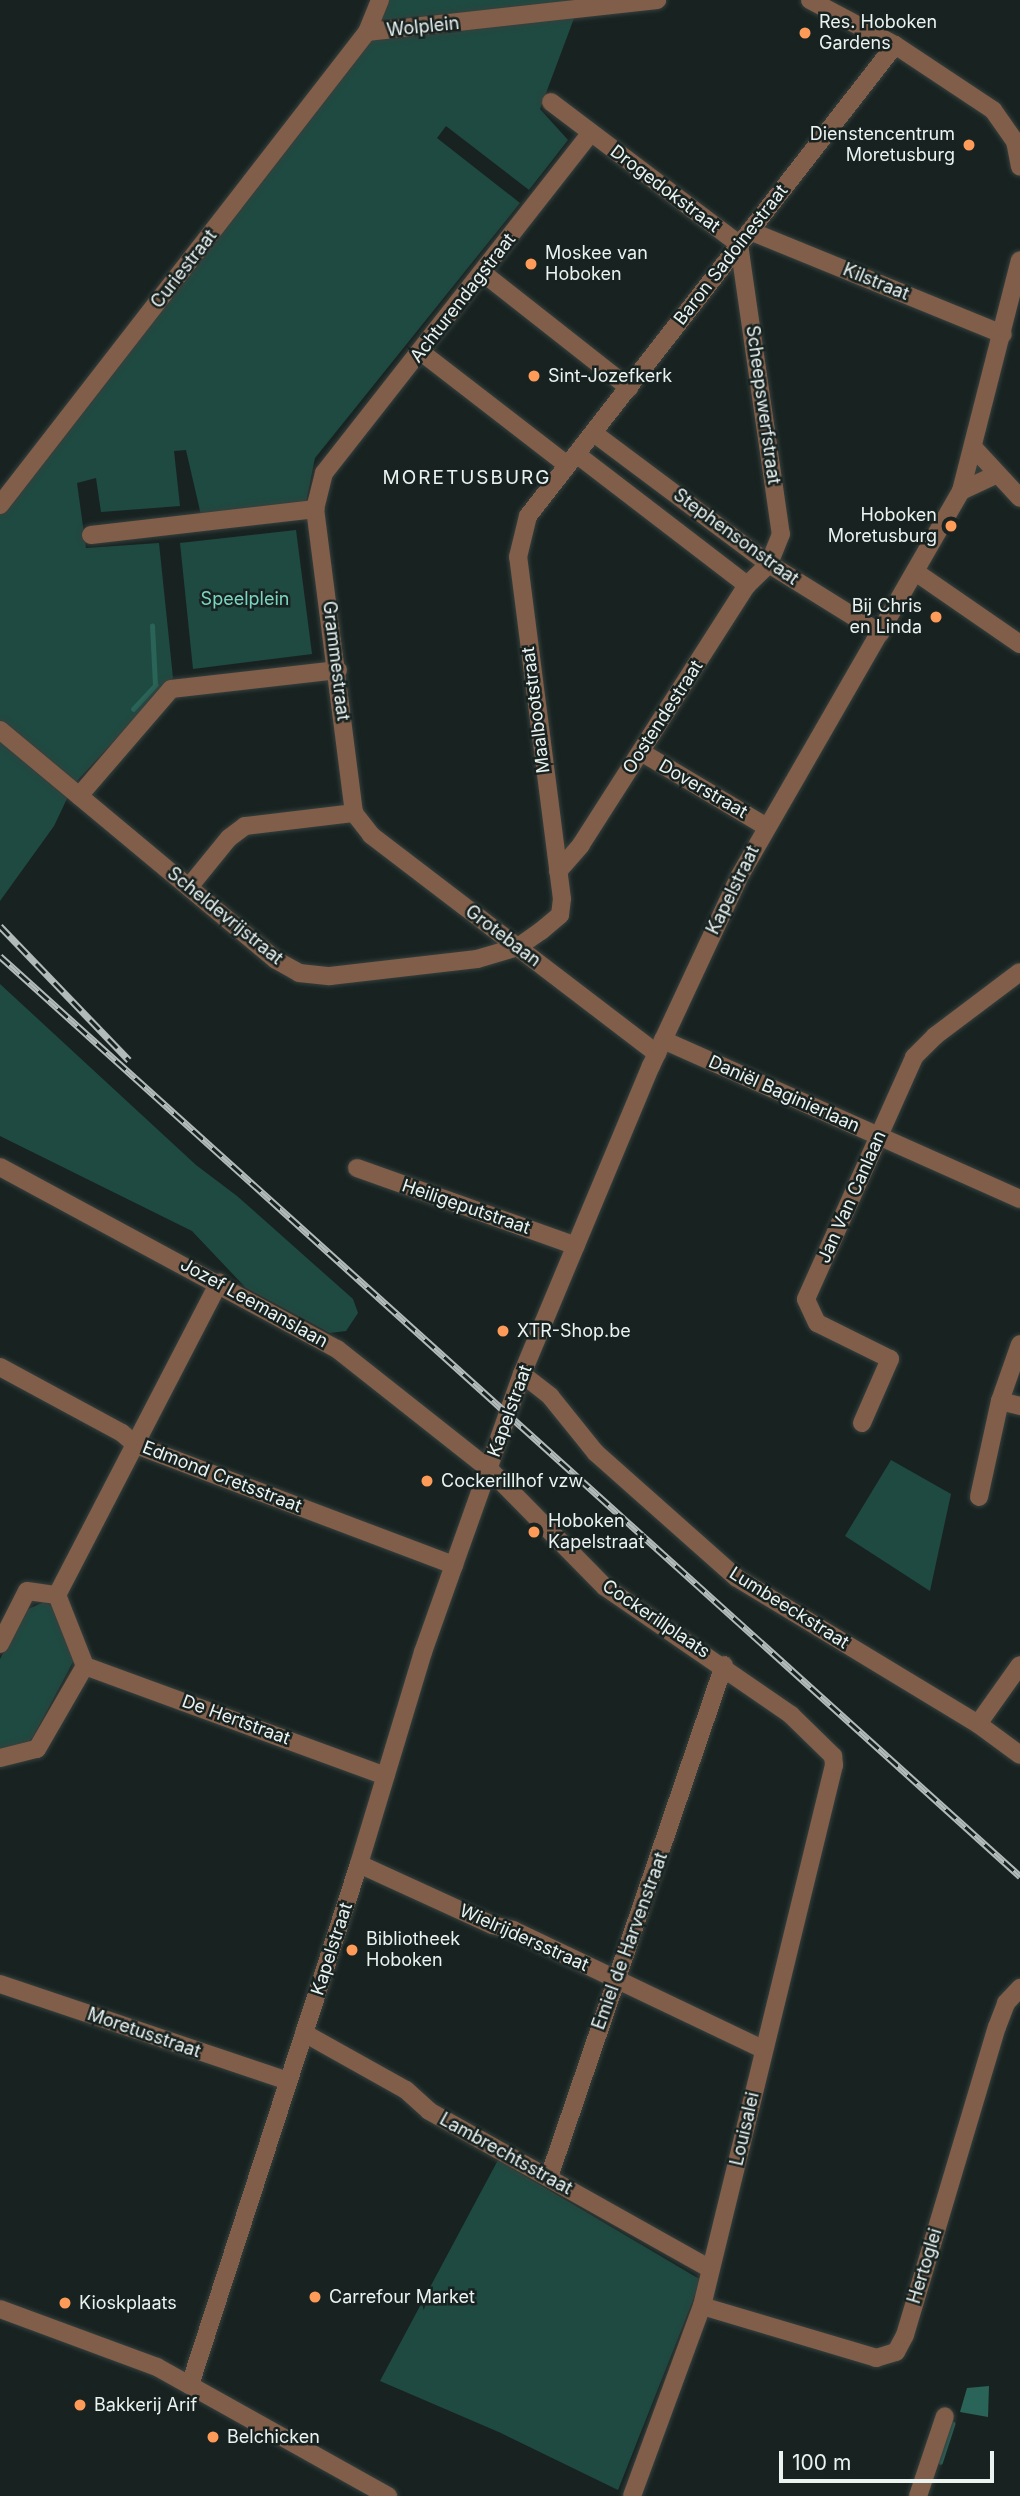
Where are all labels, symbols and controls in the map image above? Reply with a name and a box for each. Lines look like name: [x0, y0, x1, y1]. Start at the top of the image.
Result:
street label: Wolplein: [386, 12, 460, 42]
place label: Res. Hoboken Gardens: [819, 12, 937, 54]
marker: Res. Hoboken Gardens: [797, 25, 813, 41]
place label: Dienstencentrum Moretusburg: [810, 124, 955, 166]
marker: Dienstencentrum Moretusburg: [961, 137, 977, 153]
street label: Drogedokstraat: [606, 141, 724, 237]
street label: Baron Sadoinestraat: [670, 181, 792, 329]
street label: Curiestraat: [147, 225, 221, 313]
street label: Achturendagstraat: [406, 229, 520, 367]
place label: Moskee van Hoboken: [545, 243, 648, 286]
marker: Moskee van Hoboken: [523, 256, 539, 272]
street label: Kilstraat: [840, 259, 912, 305]
street label: Scheepswerfstraat: [741, 324, 785, 486]
place label: Sint-Jozefkerk: [548, 365, 672, 387]
marker: Sint-Jozefkerk: [526, 368, 542, 384]
district label: MORETUSBURG: [384, 467, 550, 489]
street label: Stephensonstraat: [669, 484, 803, 590]
place label: Hoboken Moretusburg: [828, 505, 937, 548]
marker: Hoboken Moretusburg: [943, 518, 959, 534]
park label: Speelplein: [201, 588, 289, 610]
place label: Bij Chris en Linda: [850, 596, 922, 638]
street label: Grammestraat: [318, 600, 354, 722]
marker: Bij Chris en Linda: [928, 609, 944, 625]
street label: Maalbootstraat: [518, 645, 554, 775]
street label: Oostendestraat: [618, 656, 708, 778]
street label: Doverstraat: [655, 755, 751, 823]
street label: Kapelstraat: [702, 842, 764, 938]
street label: Scheldevrijstraat: [163, 863, 287, 969]
street label: Grotebaan: [461, 901, 545, 971]
street label: Daniël Baginierlaan: [705, 1051, 863, 1137]
street label: Jan Van Canlaan: [813, 1128, 891, 1266]
street label: Heiligeputstraat: [399, 1175, 533, 1239]
street label: Jozef Leemanslaan: [177, 1254, 331, 1352]
place label: XTR-Shop.be: [517, 1320, 631, 1342]
marker: XTR-Shop.be: [495, 1323, 511, 1339]
street label: Kapelstraat: [483, 1362, 537, 1460]
street label: Edmond Cretsstraat: [139, 1437, 305, 1517]
place label: Cockerillhof vzw: [441, 1470, 583, 1492]
marker: Cockerillhof vzw: [419, 1473, 435, 1489]
place label: Hoboken Kapelstraat: [548, 1511, 644, 1554]
marker: Hoboken Kapelstraat: [526, 1524, 542, 1540]
street label: Lumbeeckstraat: [725, 1563, 853, 1653]
street label: Cockerillplaats: [598, 1575, 714, 1663]
street label: De Hertstraat: [179, 1690, 293, 1750]
street label: Emiel de Harvenstraat: [588, 1849, 672, 2033]
street label: Kapelstraat: [307, 1900, 357, 1998]
street label: Wielrijdersstraat: [456, 1900, 592, 1976]
place label: Bibliotheek Hoboken: [366, 1929, 460, 1972]
marker: Bibliotheek Hoboken: [344, 1942, 360, 1958]
street label: Moretusstraat: [85, 2004, 203, 2062]
street label: Louisalei: [726, 2090, 764, 2168]
street label: Lambrechtsstraat: [436, 2109, 576, 2199]
street label: Hertoglei: [903, 2226, 947, 2306]
place label: Carrefour Market: [329, 2286, 475, 2308]
marker: Carrefour Market: [307, 2289, 323, 2305]
place label: Kioskplaats: [79, 2292, 177, 2314]
marker: Kioskplaats: [57, 2295, 73, 2311]
place label: Bakkerij Arif: [94, 2394, 197, 2416]
marker: Bakkerij Arif: [72, 2397, 88, 2413]
place label: Belchicken: [227, 2426, 320, 2448]
marker: Belchicken: [205, 2429, 221, 2445]
scale bar: [782, 2436, 997, 2480]
text: 100 m: [792, 2450, 851, 2475]

